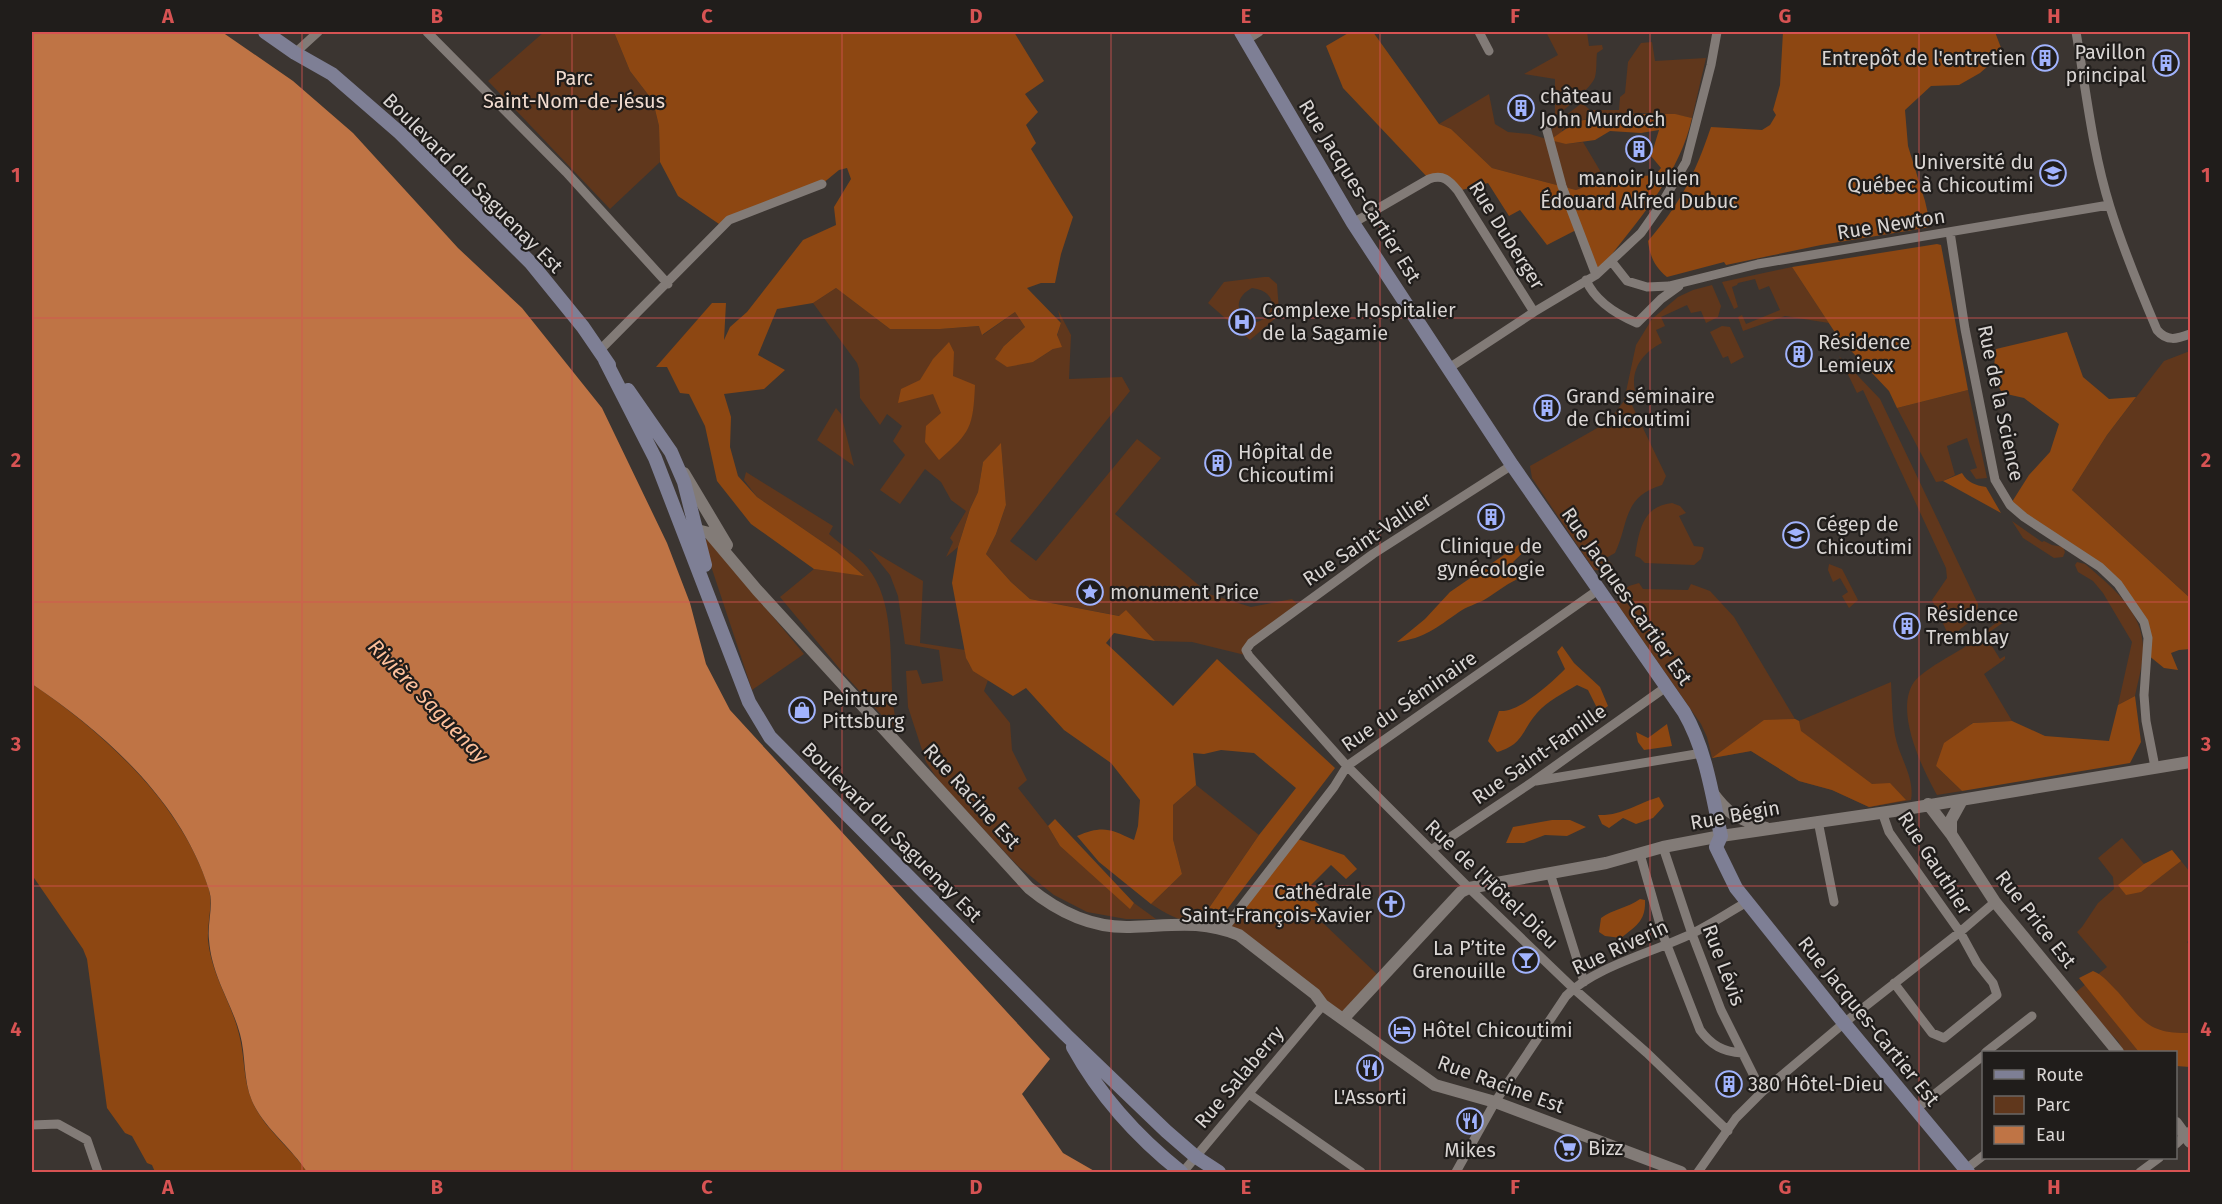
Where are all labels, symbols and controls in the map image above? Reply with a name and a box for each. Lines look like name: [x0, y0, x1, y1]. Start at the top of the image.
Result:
text: A: [161, 4, 175, 28]
text: B: [431, 4, 443, 28]
text: C: [701, 4, 713, 28]
text: D: [969, 4, 983, 28]
text: E: [1241, 4, 1251, 28]
text: F: [1510, 4, 1520, 28]
text: G: [1779, 4, 1791, 28]
text: H: [2047, 4, 2061, 28]
place label: Pavillon principal: [2066, 40, 2146, 87]
building icon: Entrepôt de l'entretien: [2030, 43, 2060, 73]
place label: Entrepôt de l'entretien: [1821, 46, 2026, 70]
building icon: Pavillon principal: [2151, 48, 2181, 78]
park label: Parc Saint-Nom-de-Jésus: [483, 66, 665, 113]
place label: château John Murdoch: [1540, 84, 1666, 131]
street label: Boulevard du Saguenay Est: [378, 88, 569, 279]
building icon: château John Murdoch: [1506, 93, 1536, 123]
street label: Rue Jacques-Cartier Est: [1294, 95, 1427, 288]
building icon: manoir Julien Édouard Alfred Dubuc: [1624, 134, 1654, 164]
place label: Université du Québec à Chicoutimi: [1847, 150, 2034, 197]
school or university icon: Université du Québec à Chicoutimi: [2038, 158, 2068, 188]
text: 1: [11, 163, 21, 187]
text: 1: [2201, 163, 2211, 187]
place label: manoir Julien Édouard Alfred Dubuc: [1540, 166, 1738, 213]
street label: Rue Duberger: [1464, 176, 1550, 294]
street label: Rue Newton: [1835, 204, 1947, 244]
place label: Complexe Hospitalier de la Sagamie: [1262, 298, 1456, 345]
hospital icon: Complexe Hospitalier de la Sagamie: [1227, 307, 1257, 337]
street label: Rue de la Science: [1973, 323, 2029, 483]
place label: Résidence Lemieux: [1818, 330, 1910, 377]
building icon: Résidence Lemieux: [1784, 339, 1814, 369]
place label: Grand séminaire de Chicoutimi: [1566, 384, 1715, 431]
building icon: Grand séminaire de Chicoutimi: [1532, 393, 1562, 423]
place label: Hôpital de Chicoutimi: [1238, 440, 1334, 487]
text: 2: [11, 448, 21, 472]
building icon: Hôpital de Chicoutimi: [1203, 448, 1233, 478]
text: 2: [2201, 448, 2211, 472]
street label: Rue Saint-Vallier: [1298, 487, 1436, 591]
building icon: Clinique de gynécologie: [1476, 502, 1506, 532]
street label: Rue Jacques-Cartier Est: [1557, 503, 1698, 690]
place label: Cégep de Chicoutimi: [1816, 512, 1912, 559]
school or university icon: Cégep de Chicoutimi: [1781, 520, 1811, 550]
place label: Clinique de gynécologie: [1437, 534, 1545, 581]
place icon: monument Price: [1075, 577, 1105, 607]
place label: monument Price: [1110, 580, 1259, 604]
place label: Résidence Tremblay: [1926, 602, 2018, 649]
building icon: Résidence Tremblay: [1892, 611, 1922, 641]
water label: Rivière Saguenay: [362, 634, 494, 769]
street label: Rue du Séminaire: [1337, 645, 1481, 757]
place label: Peinture Pittsburg: [822, 686, 905, 733]
shop icon: Peinture Pittsburg: [787, 695, 817, 725]
street label: Rue Saint-Famille: [1467, 699, 1611, 809]
text: 3: [10, 732, 21, 756]
text: 3: [2200, 732, 2211, 756]
street label: Boulevard du Saguenay Est: [797, 737, 988, 928]
street label: Rue Racine Est: [919, 739, 1026, 854]
street label: Rue Bégin: [1688, 795, 1782, 835]
street label: Rue Gauthier: [1893, 807, 1977, 919]
street label: Rue de l'Hôtel-Dieu: [1420, 814, 1564, 954]
street label: Rue Price Est: [1991, 865, 2082, 973]
place label: Cathédrale Saint-François-Xavier: [1181, 880, 1372, 928]
church icon: Cathédrale Saint-François-Xavier: [1376, 889, 1406, 919]
street label: Rue Riverin: [1568, 914, 1672, 980]
street label: Rue Lévis: [1698, 921, 1750, 1009]
street label: Rue Jacques-Cartier Est: [1793, 931, 1945, 1111]
place label: La P’tite Grenouille: [1412, 936, 1506, 983]
bar icon: La P’tite Grenouille: [1511, 945, 1541, 975]
hotel icon: Hôtel Chicoutimi: [1387, 1015, 1417, 1045]
text: 4: [10, 1017, 22, 1041]
text: 4: [2200, 1017, 2212, 1041]
place label: Hôtel Chicoutimi: [1422, 1018, 1573, 1042]
street label: Rue Salaberry: [1189, 1021, 1289, 1133]
street label: Rue Racine Est: [1434, 1050, 1568, 1118]
legend: [1982, 1051, 2177, 1159]
restaurant icon: L'Assorti: [1355, 1053, 1385, 1083]
text: Route: [2036, 1064, 2084, 1086]
building icon: 380 Hôtel-Dieu: [1714, 1069, 1744, 1099]
place label: 380 Hôtel-Dieu: [1748, 1072, 1883, 1096]
place label: L'Assorti: [1333, 1085, 1407, 1109]
text: Parc: [2036, 1094, 2071, 1116]
restaurant icon: Mikes: [1455, 1106, 1485, 1136]
text: Eau: [2036, 1124, 2066, 1146]
supermarket icon: Bizz: [1553, 1133, 1583, 1163]
place label: Bizz: [1588, 1136, 1624, 1160]
place label: Mikes: [1444, 1138, 1496, 1162]
text: A: [161, 1175, 175, 1199]
text: B: [431, 1175, 443, 1199]
text: C: [701, 1175, 713, 1199]
text: D: [969, 1175, 983, 1199]
text: E: [1241, 1175, 1251, 1199]
text: F: [1510, 1175, 1520, 1199]
text: G: [1779, 1175, 1791, 1199]
text: H: [2047, 1175, 2061, 1199]

